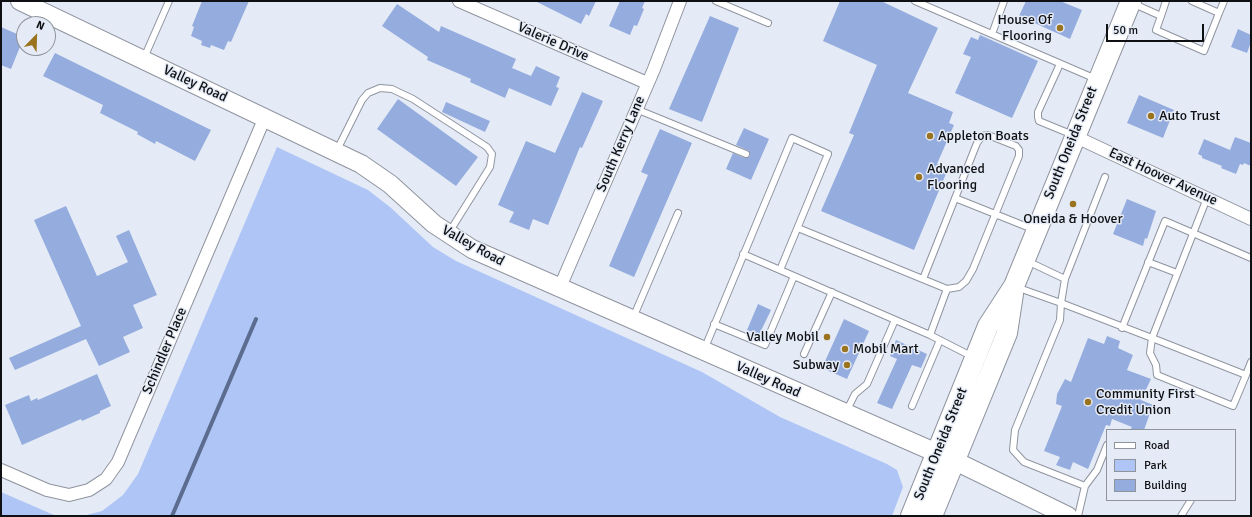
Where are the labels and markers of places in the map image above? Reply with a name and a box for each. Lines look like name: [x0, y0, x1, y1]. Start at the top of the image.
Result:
place label: House Of Flooring: [997, 12, 1052, 44]
marker: House Of Flooring: [1055, 23, 1065, 33]
place label: Auto Trust: [1159, 108, 1220, 124]
marker: Auto Trust: [1146, 111, 1156, 121]
place label: Appleton Boats: [938, 128, 1029, 144]
marker: Appleton Boats: [925, 131, 935, 141]
place label: Advanced Flooring: [927, 161, 985, 194]
marker: Advanced Flooring: [914, 172, 924, 182]
marker: Oneida & Hoover: [1068, 199, 1078, 209]
place label: Oneida & Hoover: [1023, 211, 1123, 227]
place label: Valley Mobil: [746, 329, 819, 345]
marker: Valley Mobil: [822, 332, 832, 342]
place label: Mobil Mart: [853, 341, 919, 357]
marker: Mobil Mart: [840, 344, 850, 354]
place label: Subway: [793, 357, 839, 373]
marker: Subway: [842, 360, 852, 370]
place label: Community First Credit Union: [1096, 386, 1195, 418]
marker: Community First Credit Union: [1083, 397, 1093, 407]

